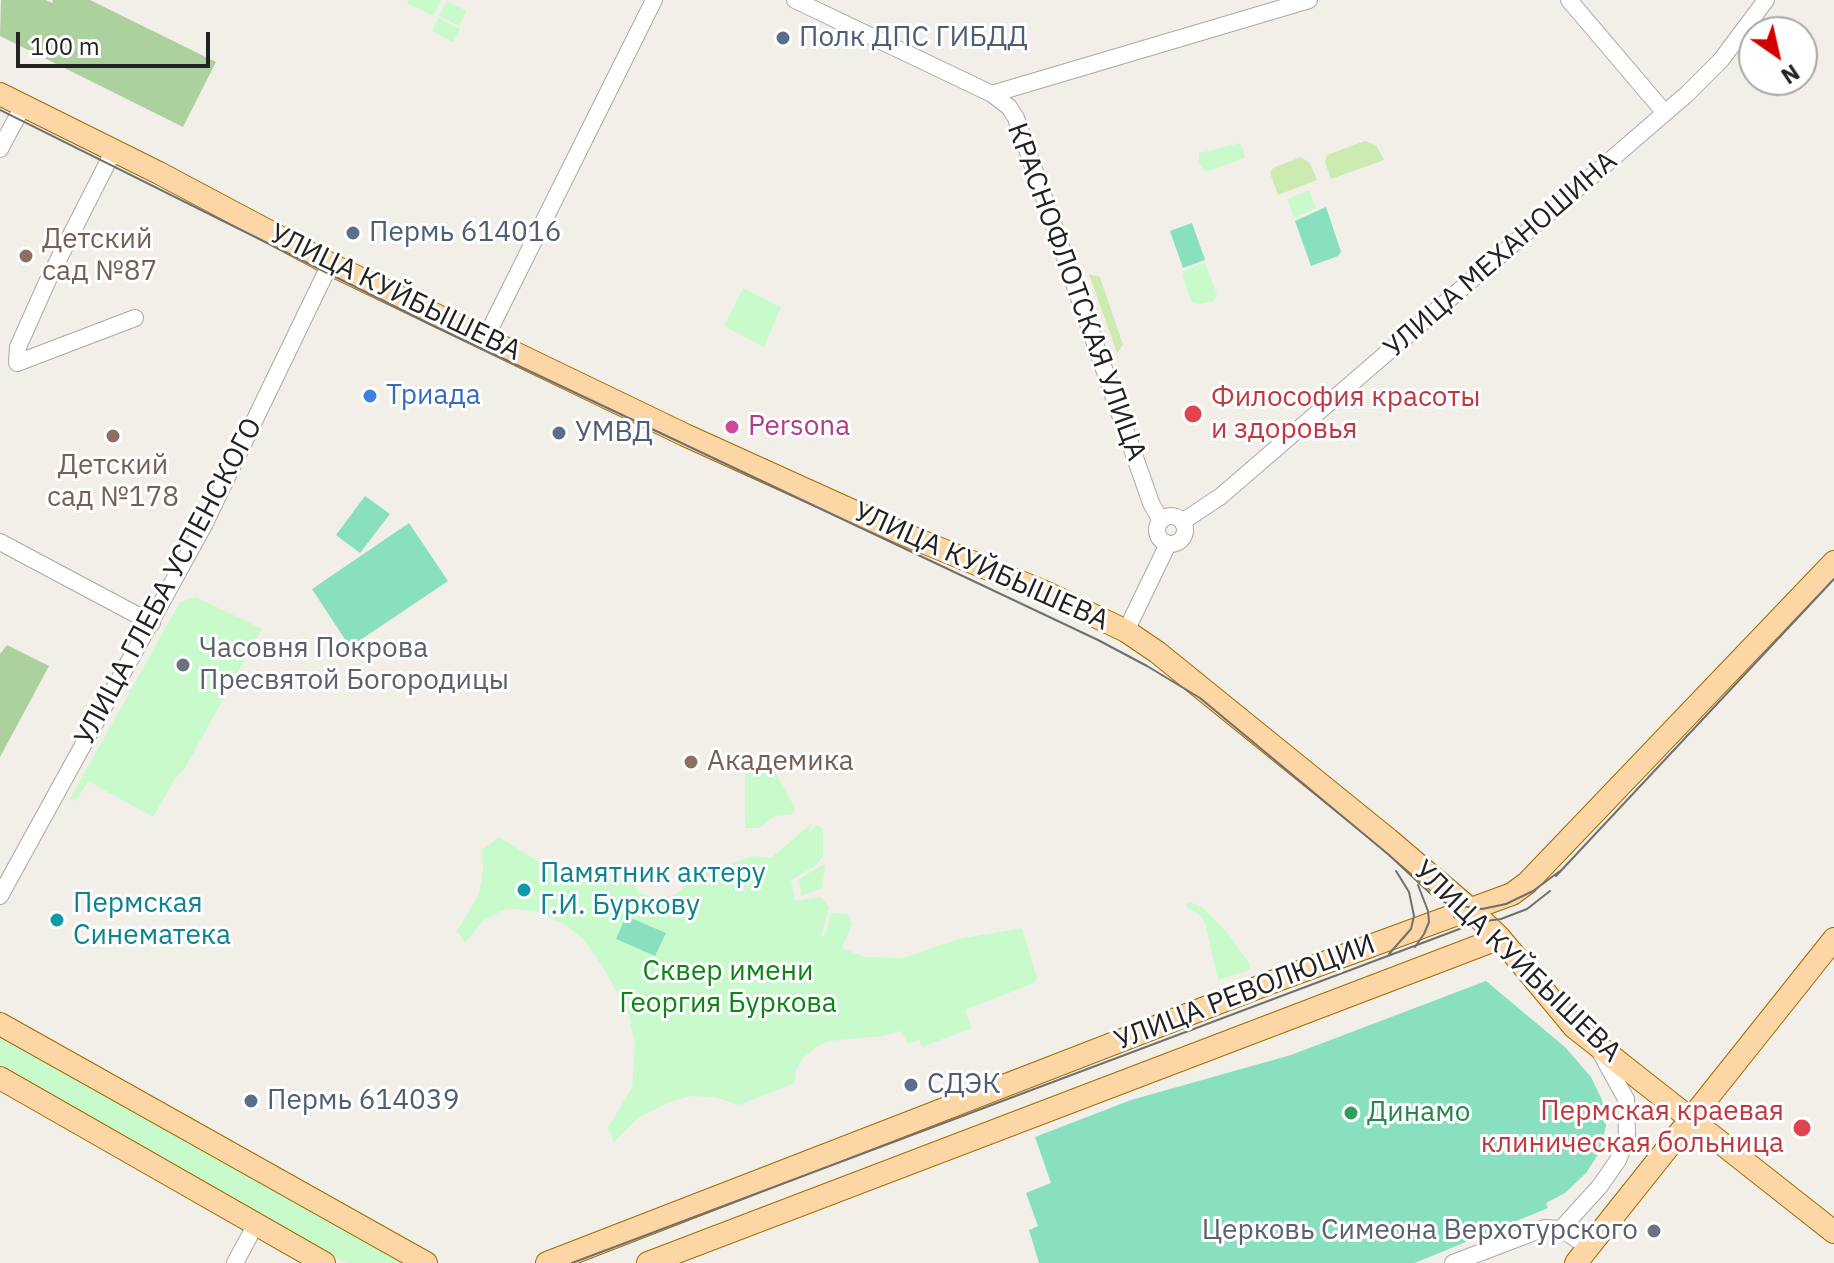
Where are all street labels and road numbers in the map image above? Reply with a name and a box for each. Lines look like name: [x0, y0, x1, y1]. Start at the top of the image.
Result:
street label: КРАСНОФЛОТСКАЯ УЛИЦА: [999, 119, 1153, 465]
street label: УЛИЦА МЕХАНОШИНА: [1378, 145, 1624, 365]
street label: УЛИЦА КУЙБЫШЕВА: [264, 218, 526, 368]
street label: УЛИЦА ГЛЕБА УСПЕНСКОГО: [68, 413, 270, 751]
street label: УЛИЦА КУЙБЫШЕВА: [848, 496, 1114, 638]
street label: УЛИЦА КУЙБЫШЕВА: [1406, 854, 1628, 1070]
street label: УЛИЦА РЕВОЛЮЦИИ: [1110, 928, 1380, 1058]

